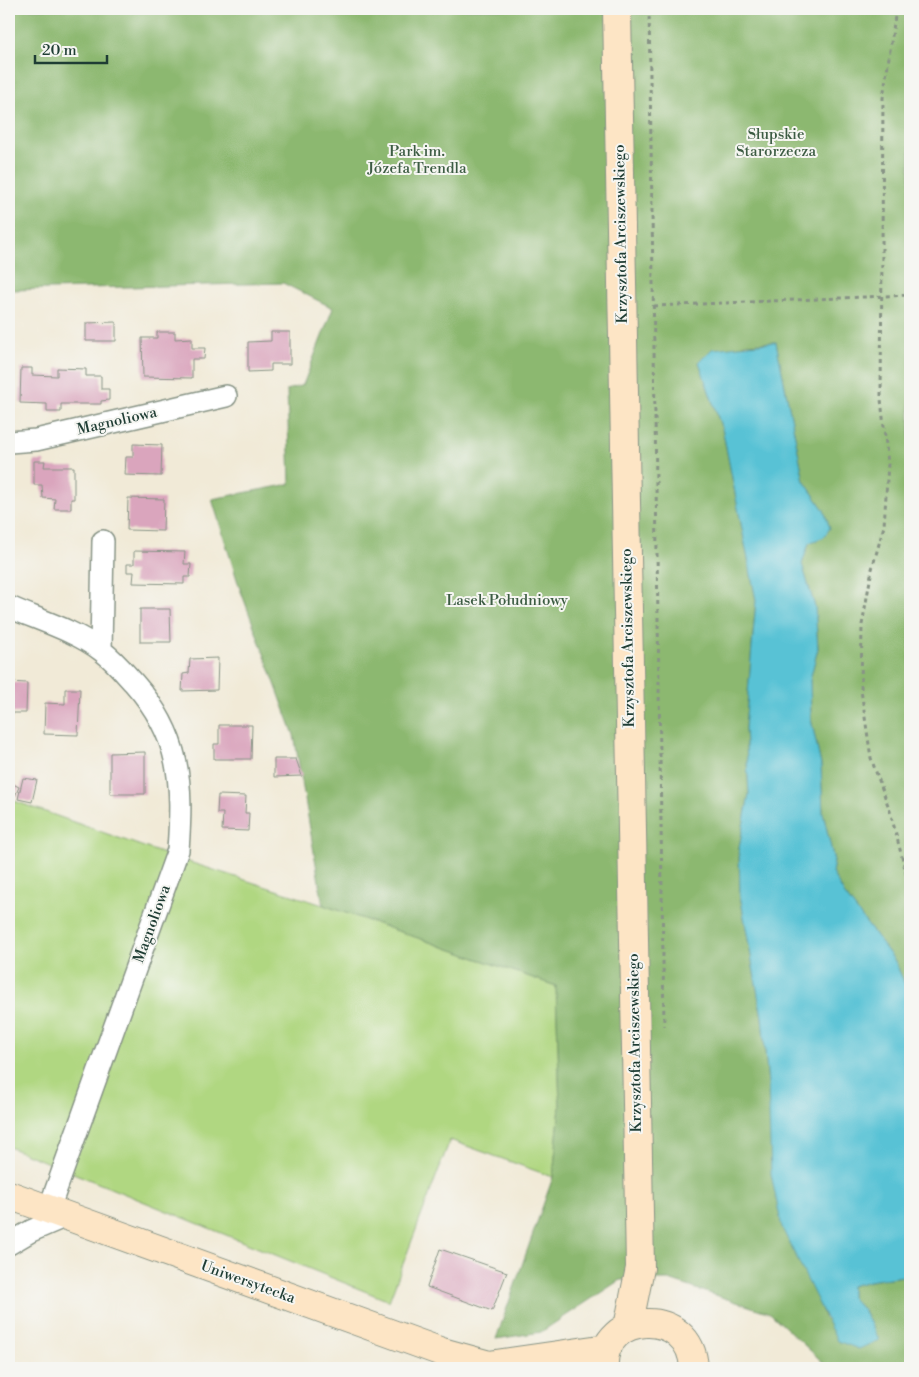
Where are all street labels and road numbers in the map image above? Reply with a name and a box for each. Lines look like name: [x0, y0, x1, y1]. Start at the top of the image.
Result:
street label: Krzysztofa Arciszewskiego: [610, 144, 632, 324]
street label: Magnoliowa: [75, 402, 159, 439]
street label: Krzysztofa Arciszewskiego: [617, 548, 639, 728]
street label: Magnoliowa: [129, 882, 175, 966]
street label: Krzysztofa Arciszewskiego: [624, 953, 646, 1133]
street label: Uniwersytecka: [198, 1256, 298, 1308]

